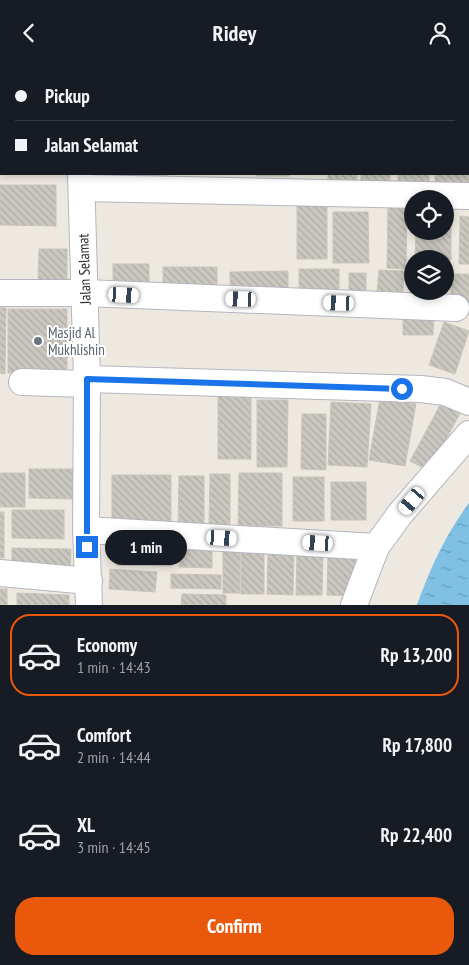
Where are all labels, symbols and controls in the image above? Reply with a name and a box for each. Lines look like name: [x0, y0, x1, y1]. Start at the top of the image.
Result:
icon: back: [15, 19, 43, 47]
text: Ridey: [213, 19, 256, 47]
icon: person: [426, 19, 454, 47]
text: Pickup: [45, 84, 90, 108]
text: Jalan Selamat: [45, 133, 138, 157]
map controls: [404, 190, 454, 300]
button: locate: [404, 190, 454, 240]
street label: Jalan Selamat: [73, 233, 95, 306]
button: layers: [404, 250, 454, 300]
car: [108, 287, 139, 303]
car: [225, 291, 256, 307]
car: [323, 295, 354, 311]
place label: Masjid Al Mukhlishin: [48, 323, 105, 359]
marker: Masjid Al Mukhlishin: [32, 335, 44, 347]
route start: [391, 378, 413, 400]
car: [396, 485, 427, 517]
callout: 1 min: [104, 529, 187, 565]
car: [206, 530, 237, 546]
car: [302, 535, 333, 551]
route end: [76, 536, 98, 558]
text: 1 min: [130, 537, 162, 557]
icon: car: [17, 633, 62, 678]
text: Economy: [77, 633, 137, 657]
text: Rp 13,200: [381, 643, 452, 667]
text: 1 min · 14:43: [77, 657, 151, 677]
icon: car: [17, 723, 62, 768]
text: Comfort: [77, 723, 131, 747]
text: Rp 17,800: [382, 733, 452, 757]
text: 2 min · 14:44: [77, 747, 151, 767]
icon: car: [17, 813, 62, 858]
text: XL: [77, 813, 95, 837]
text: Rp 22,400: [381, 823, 452, 847]
text: 3 min · 14:45: [77, 837, 151, 857]
button: Confirm: [15, 897, 454, 955]

